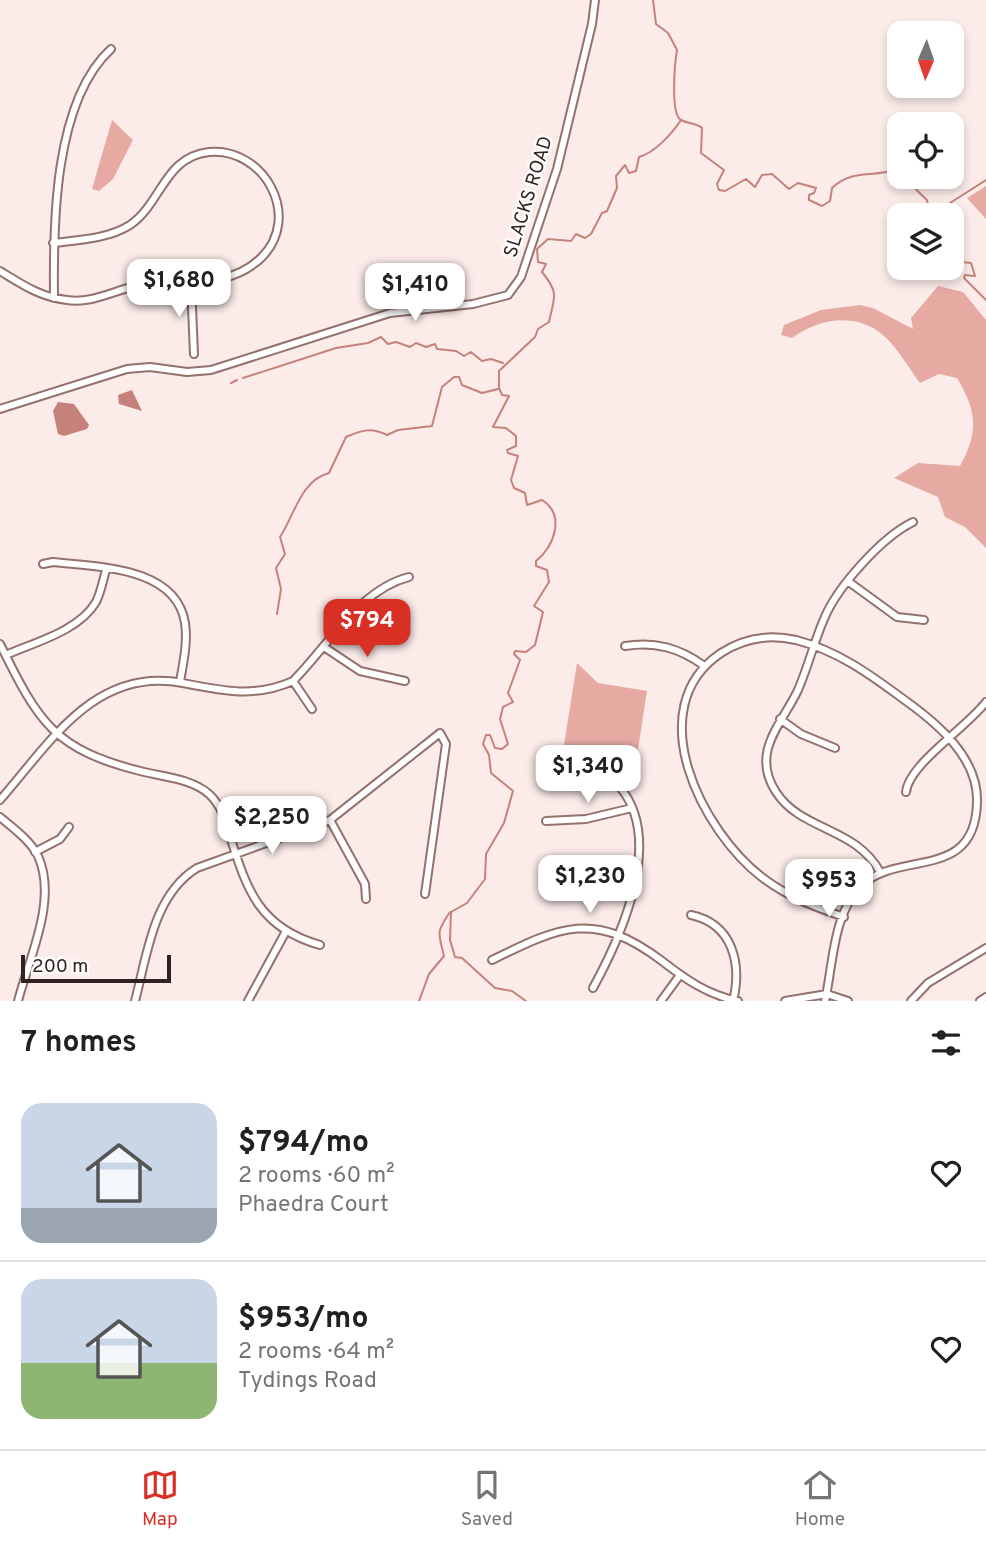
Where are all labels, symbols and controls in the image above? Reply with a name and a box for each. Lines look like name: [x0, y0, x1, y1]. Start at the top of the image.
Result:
north arrow: [887, 21, 964, 98]
map controls: [887, 21, 964, 280]
button: locate: [887, 112, 964, 189]
street label: SLACKS ROAD: [499, 133, 559, 261]
button: layers: [887, 203, 964, 280]
pin: $1,680: [122, 260, 236, 319]
pin: $1,410: [358, 264, 472, 323]
text: $1,680: [143, 267, 215, 296]
text: $1,410: [381, 271, 449, 300]
pin: $794: [326, 600, 408, 659]
text: $794: [339, 607, 395, 636]
pin: $1,340: [531, 746, 645, 805]
text: $1,340: [552, 753, 624, 782]
pin: $2,250: [215, 796, 329, 856]
text: $2,250: [234, 804, 310, 833]
pin: $1,230: [533, 856, 647, 915]
pin: $953: [788, 860, 870, 919]
text: $1,230: [554, 863, 626, 892]
text: $953: [801, 867, 857, 896]
scale bar: [21, 952, 172, 984]
text: 200 m: [32, 955, 88, 979]
icon: filters: [927, 1024, 965, 1062]
text: 7 homes: [21, 1025, 137, 1062]
text: $794/mo: [238, 1125, 369, 1162]
icon: home: [77, 1131, 161, 1215]
icon: heart: [927, 1154, 965, 1192]
text: 2 rooms · 60 m²: [238, 1162, 395, 1191]
text: Phaedra Court: [238, 1191, 389, 1220]
text: $953/mo: [238, 1301, 368, 1338]
icon: home: [77, 1307, 161, 1391]
icon: heart: [927, 1330, 965, 1368]
text: 2 rooms · 64 m²: [238, 1338, 394, 1367]
text: Tydings Road: [238, 1367, 377, 1396]
tab: Map: [141, 1466, 179, 1532]
tab: Saved: [461, 1466, 513, 1532]
tab: Home: [795, 1466, 845, 1532]

